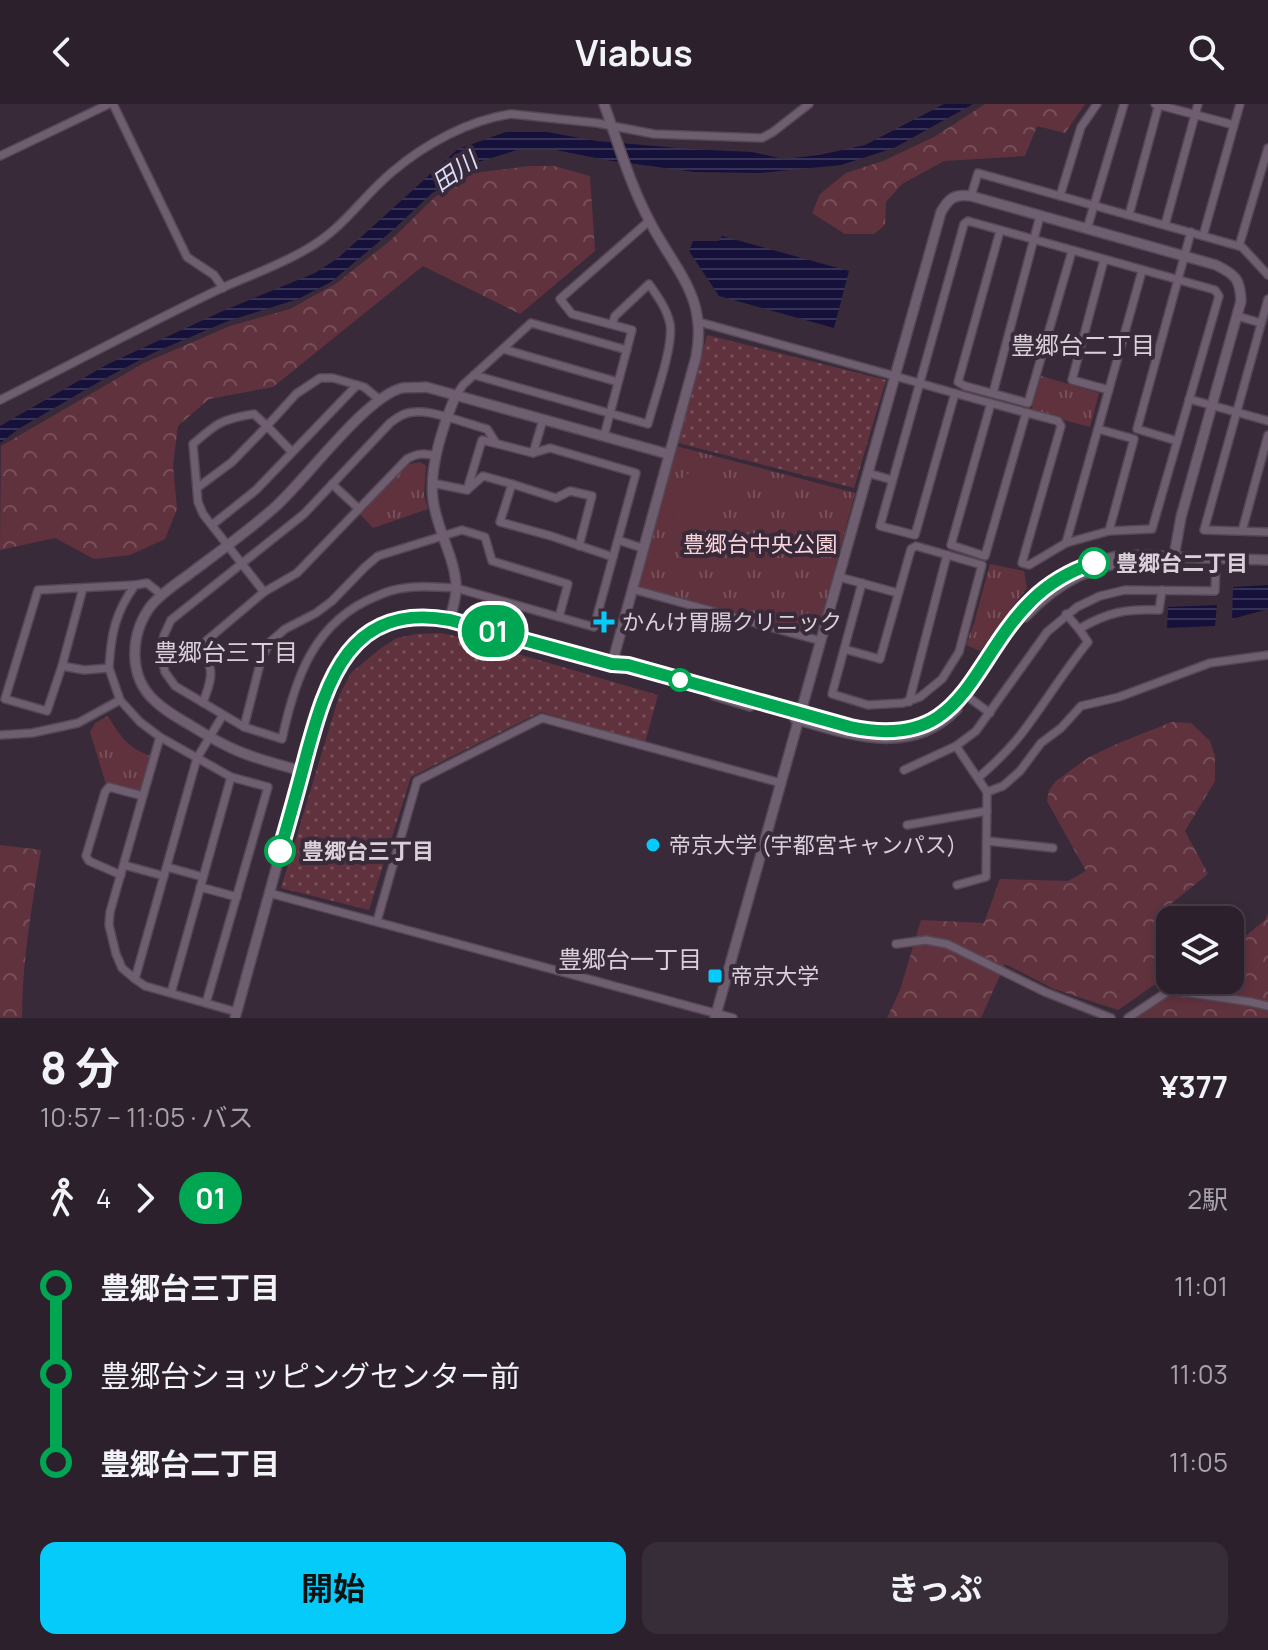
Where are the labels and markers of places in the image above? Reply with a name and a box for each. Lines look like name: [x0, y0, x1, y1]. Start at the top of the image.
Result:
marker: 豊郷台二丁目: [1079, 548, 1109, 578]
place label: 豊郷台二丁目: [1116, 548, 1248, 578]
place label: かんけ胃腸クリニック: [622, 607, 842, 637]
marker: かんけ胃腸クリニック: [593, 611, 615, 633]
unlabelled marker: [669, 669, 691, 691]
place label: 帝京大学 (宇都宮キャンパス): [669, 830, 956, 860]
marker: 豊郷台三丁目: [265, 836, 295, 866]
place label: 豊郷台三丁目: [302, 836, 434, 866]
marker: 帝京大学 (宇都宮キャンパス): [644, 836, 662, 854]
place label: 帝京大学: [731, 961, 819, 991]
marker: 帝京大学: [706, 967, 724, 985]

